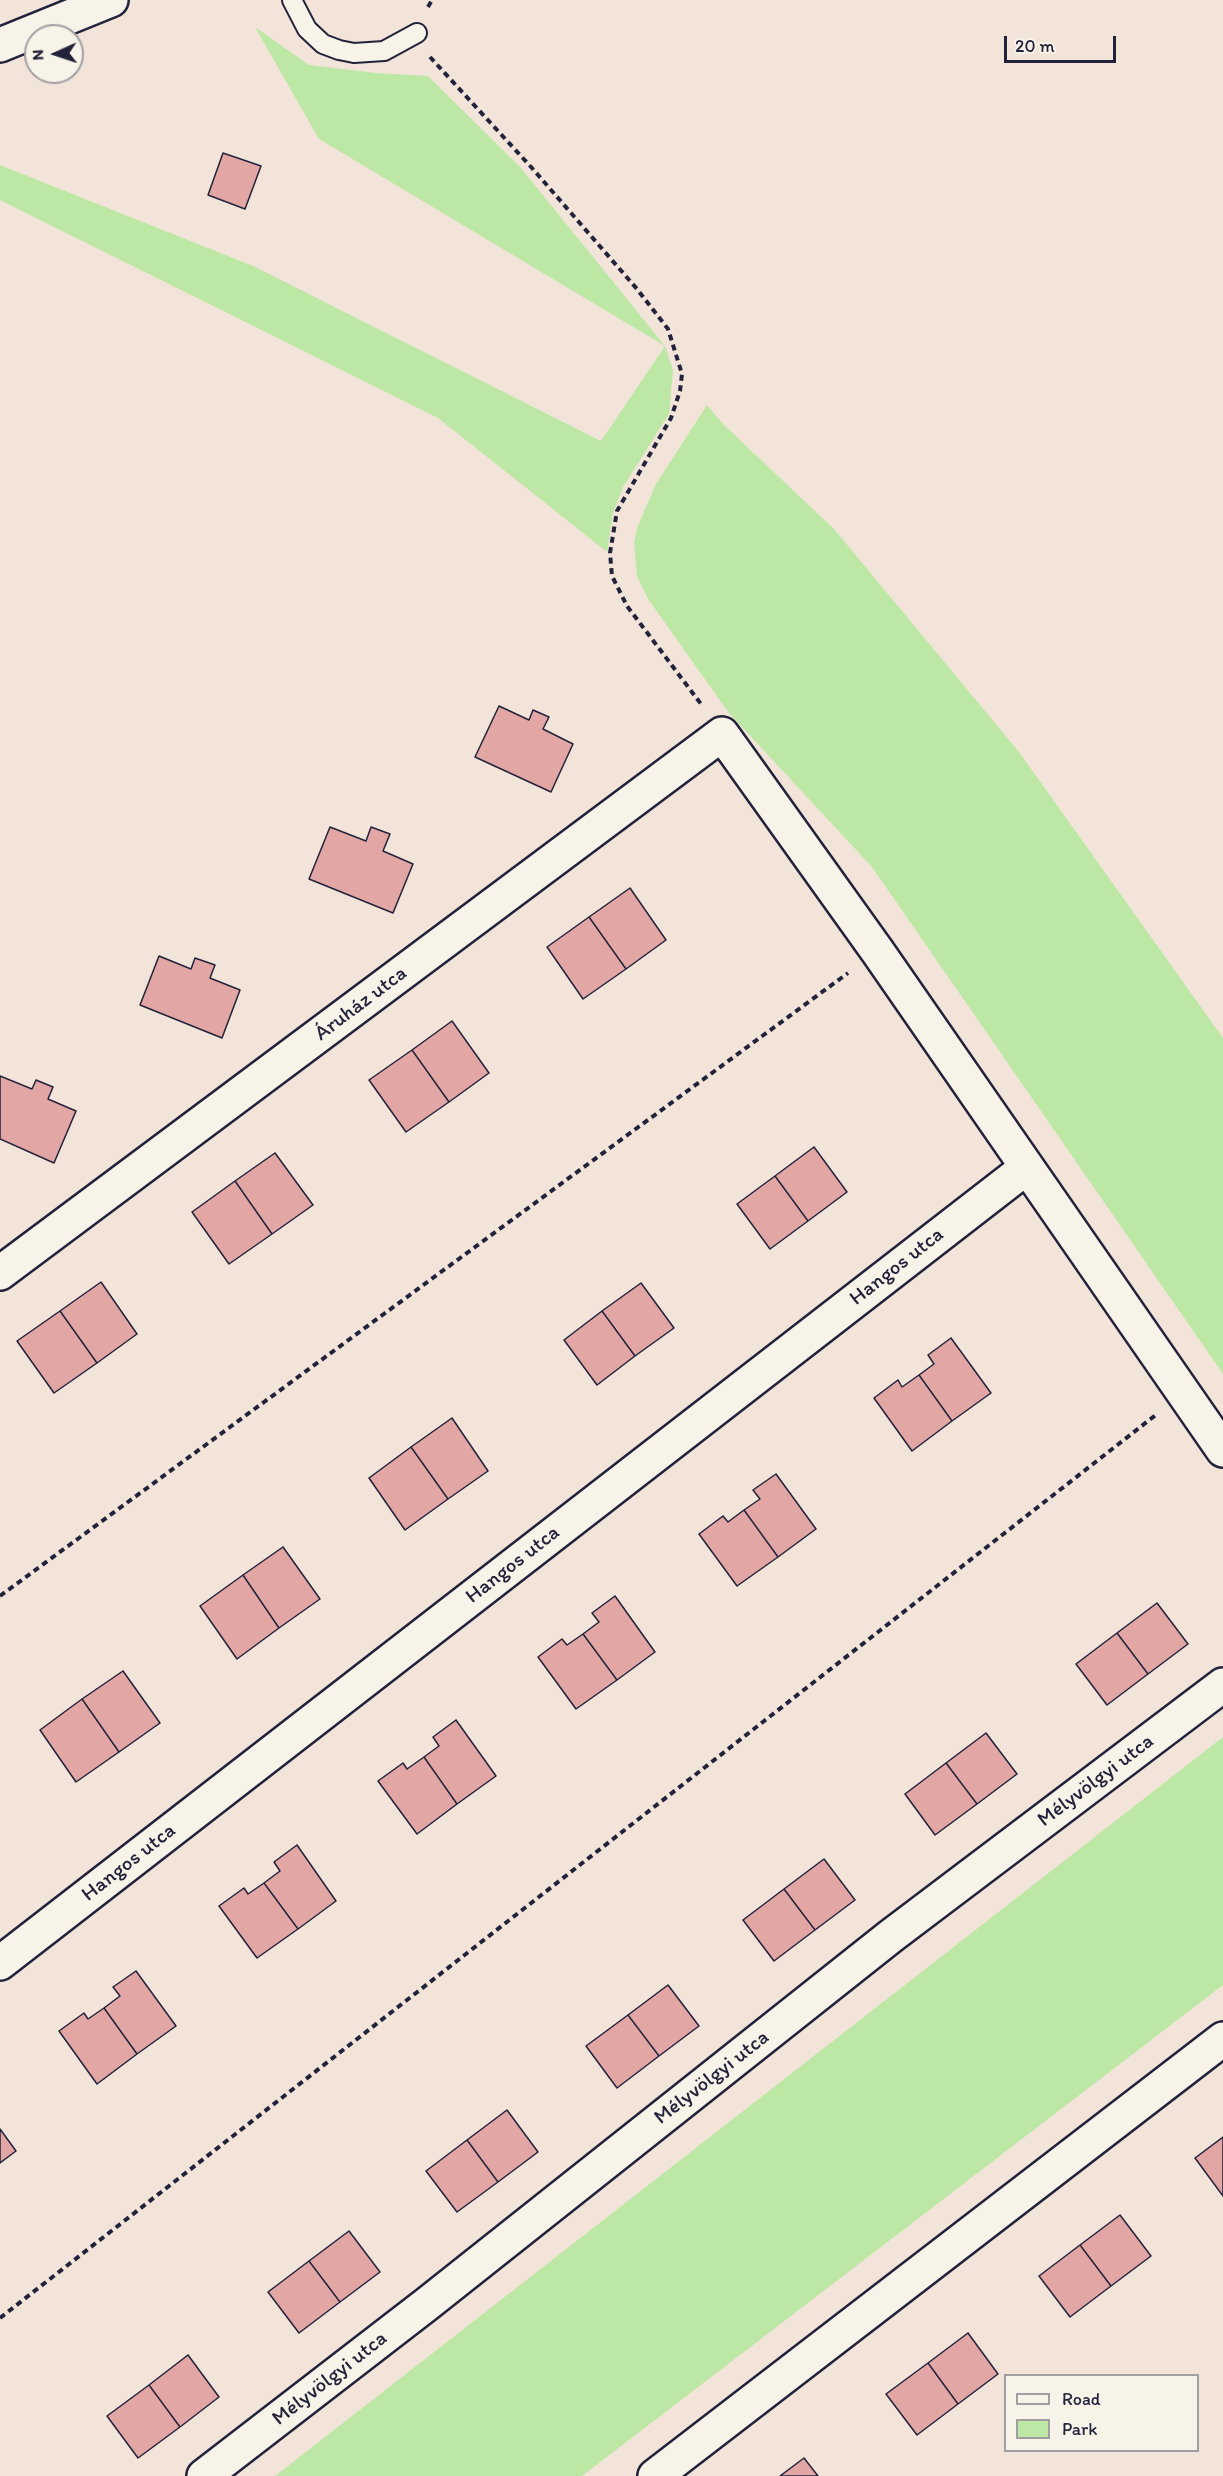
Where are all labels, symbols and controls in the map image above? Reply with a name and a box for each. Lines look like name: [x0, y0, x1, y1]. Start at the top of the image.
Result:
north arrow: [24, 24, 84, 84]
scale bar: [1007, 24, 1120, 62]
text: 20 m: [1015, 35, 1055, 57]
text: N: [28, 49, 47, 61]
street label: Áruház utca: [310, 961, 412, 1047]
street label: Hangos utca: [845, 1223, 949, 1311]
street label: Hangos utca: [461, 1521, 565, 1609]
street label: Mélyvölgyi utca: [1033, 1729, 1159, 1833]
street label: Hangos utca: [77, 1819, 181, 1907]
street label: Mélyvölgyi utca: [650, 2025, 774, 2131]
street label: Mélyvölgyi utca: [268, 2326, 392, 2432]
legend: [1004, 2374, 1199, 2452]
text: Road: [1062, 2388, 1101, 2410]
text: Park: [1062, 2418, 1097, 2440]

